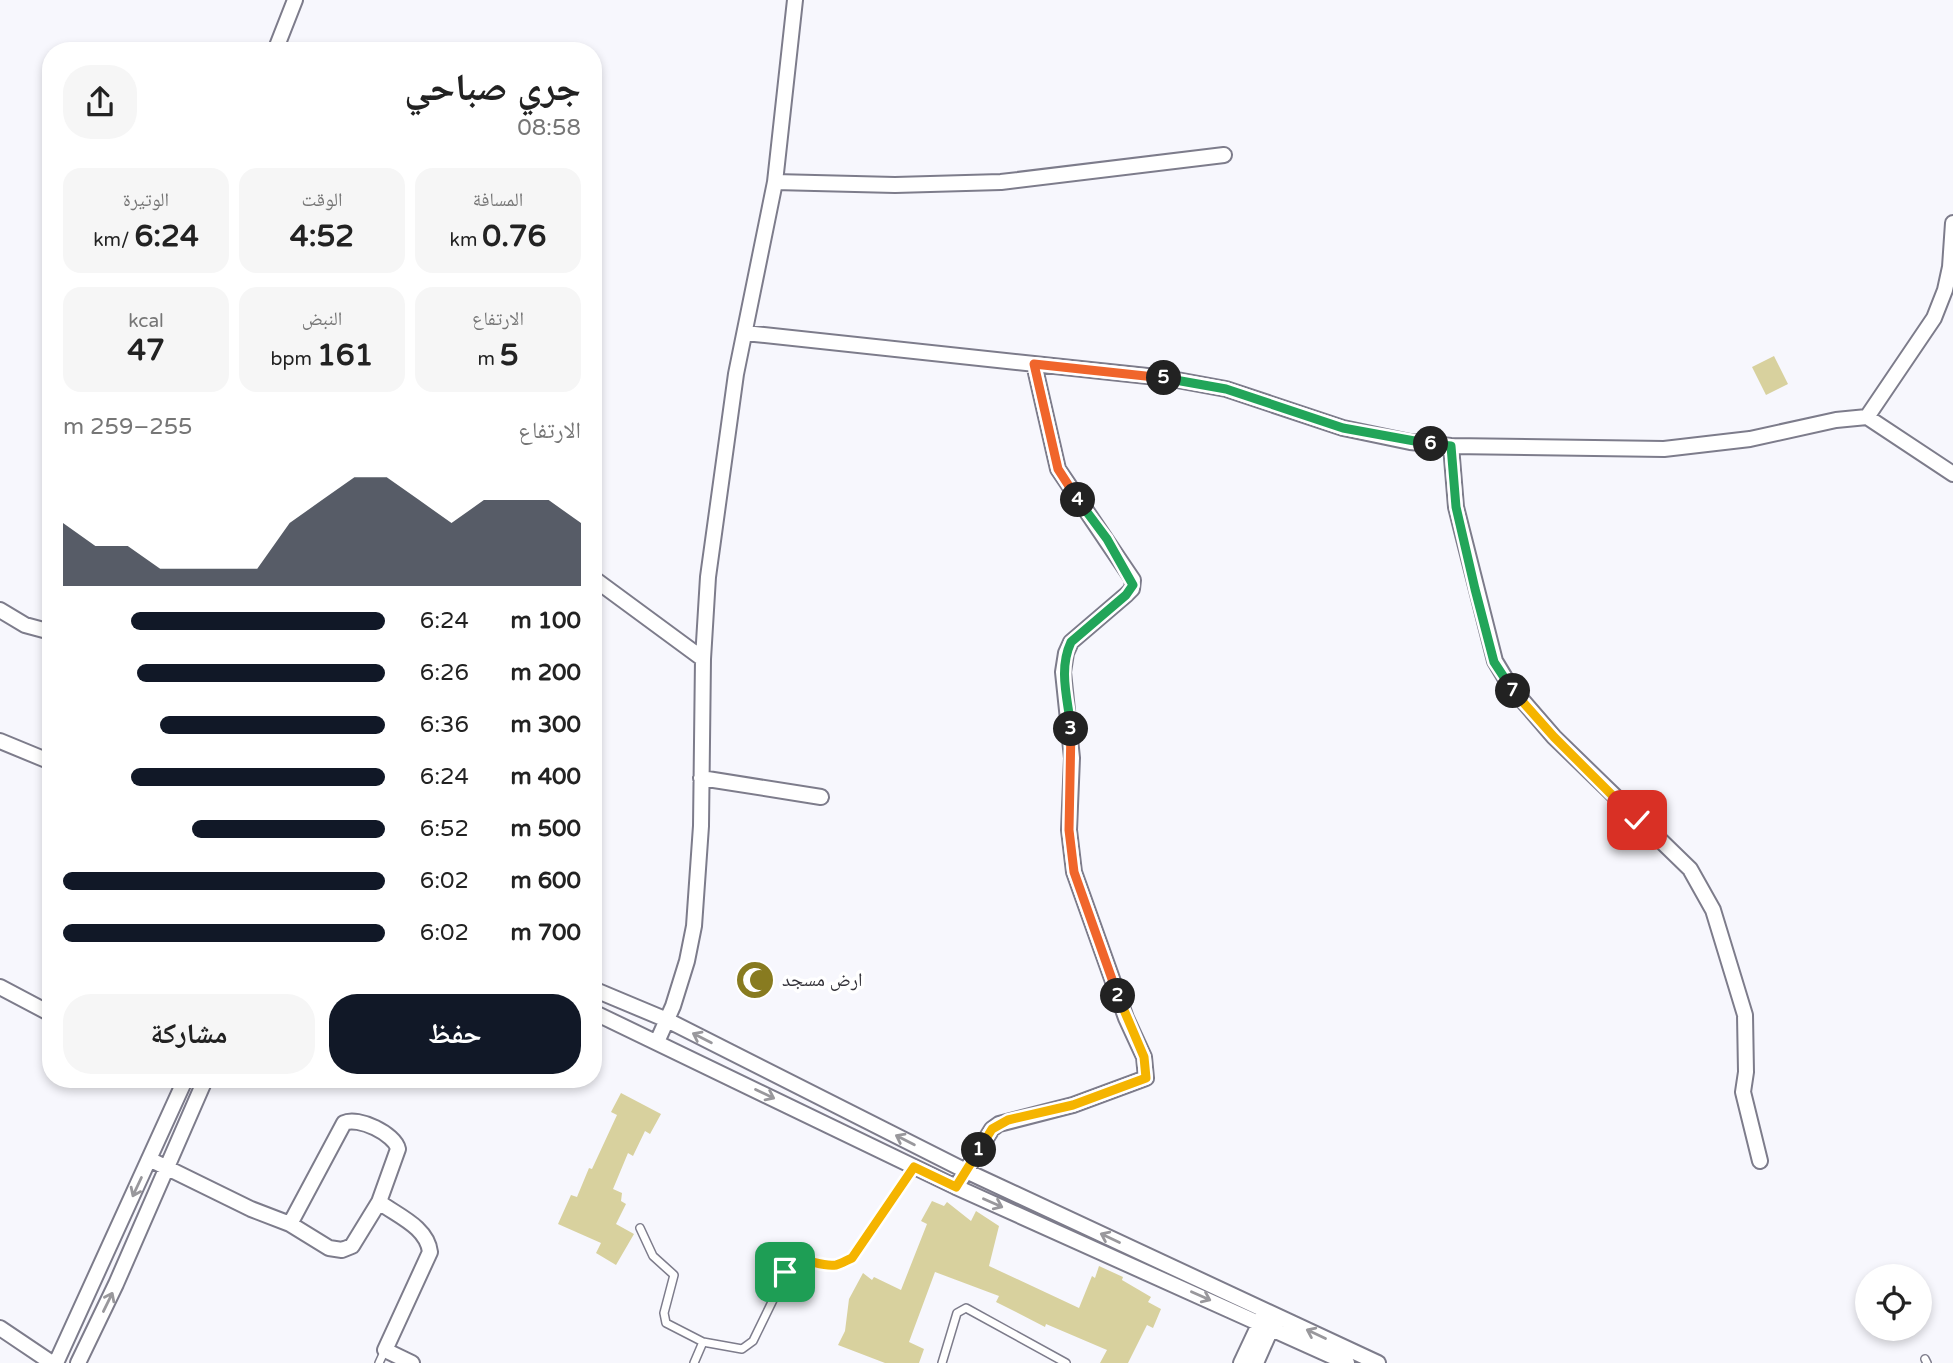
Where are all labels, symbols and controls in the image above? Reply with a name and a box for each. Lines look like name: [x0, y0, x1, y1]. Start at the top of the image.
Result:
button: share: [63, 65, 137, 139]
text: جري صباحي: [404, 65, 581, 111]
text: 08:58: [517, 114, 581, 142]
text: الوتيرة: [123, 189, 169, 211]
text: الوقت: [302, 189, 342, 211]
text: المسافة: [473, 189, 523, 211]
text: 6:24: [134, 218, 199, 255]
text: 4:52: [290, 218, 354, 255]
text: 0.76: [482, 218, 546, 255]
text: /km: [93, 229, 134, 251]
text: km: [450, 229, 482, 251]
text: النبض: [302, 308, 342, 330]
text: الارتفاع: [472, 308, 524, 330]
text: kcal: [128, 310, 164, 332]
text: 47: [127, 332, 165, 369]
text: 161: [317, 337, 373, 374]
text: 5: [500, 337, 519, 374]
text: bpm: [271, 348, 317, 370]
text: m: [477, 348, 500, 370]
pin: 5: [1146, 360, 1182, 396]
text: 5: [1158, 366, 1169, 388]
text: 255–259 m: [63, 413, 193, 441]
text: الارتفاع: [518, 417, 581, 445]
pin: 6: [1414, 426, 1448, 462]
text: 6: [1425, 432, 1436, 454]
pin: 4: [1060, 482, 1096, 518]
text: 4: [1072, 488, 1083, 510]
text: 6:24: [420, 607, 469, 635]
text: 100 m: [511, 607, 581, 635]
text: 6:26: [420, 659, 469, 687]
text: 200 m: [511, 659, 581, 687]
pin: 7: [1496, 674, 1530, 708]
text: 7: [1507, 679, 1518, 701]
text: 6:36: [420, 711, 469, 739]
text: 300 m: [511, 711, 581, 739]
pin: 3: [1054, 712, 1088, 746]
text: 3: [1065, 717, 1076, 739]
text: 6:24: [420, 763, 469, 791]
text: 400 m: [511, 763, 581, 791]
pin: [1607, 790, 1667, 850]
icon: check: [1618, 801, 1656, 839]
text: 6:52: [420, 815, 469, 843]
text: 500 m: [511, 815, 581, 843]
text: 6:02: [420, 867, 469, 895]
text: 600 m: [511, 867, 581, 895]
text: 6:02: [420, 919, 469, 947]
text: 700 m: [511, 919, 581, 947]
mosque icon: ارض مسجد: [734, 959, 776, 1001]
place label: ارض مسجد: [782, 969, 863, 991]
pin: 2: [1100, 978, 1136, 1014]
text: 2: [1112, 984, 1123, 1006]
button: مشاركة: [63, 994, 315, 1074]
button: حفظ: [329, 994, 581, 1074]
one-way arrow: [692, 1030, 713, 1044]
one-way arrow: [754, 1088, 775, 1102]
one-way arrow: [895, 1132, 916, 1146]
pin: 1: [962, 1132, 996, 1168]
text: 1: [973, 1138, 984, 1160]
one-way arrow: [130, 1176, 143, 1197]
one-way arrow: [982, 1197, 1003, 1210]
one-way arrow: [1100, 1231, 1121, 1245]
pin: [755, 1242, 815, 1302]
icon: arrive: [766, 1253, 804, 1291]
map controls: [1855, 1264, 1932, 1341]
button: locate: [1855, 1264, 1932, 1341]
one-way arrow: [1189, 1290, 1211, 1303]
one-way arrow: [102, 1291, 115, 1312]
one-way arrow: [1306, 1327, 1327, 1341]

